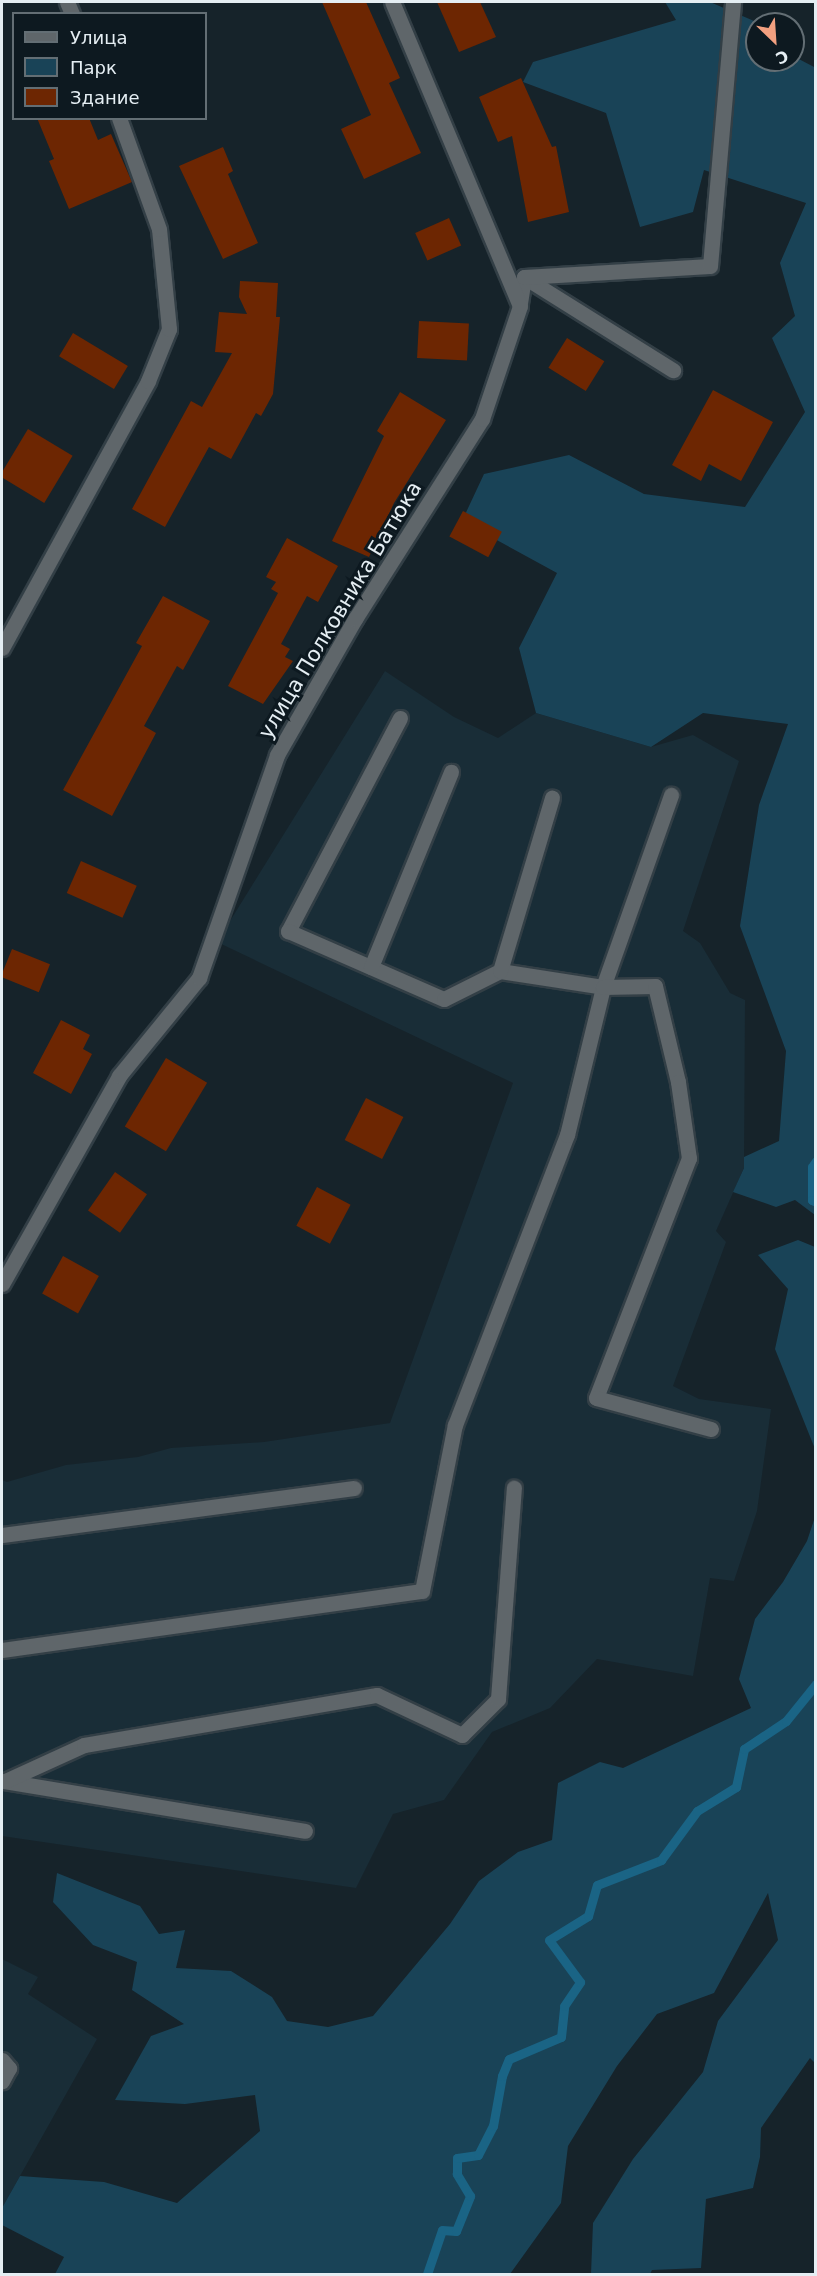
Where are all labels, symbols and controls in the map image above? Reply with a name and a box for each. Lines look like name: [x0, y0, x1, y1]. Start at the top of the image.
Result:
legend: [12, 12, 207, 120]
north arrow: [745, 12, 805, 72]
text: Улица: [70, 27, 127, 48]
text: С: [773, 46, 791, 68]
text: Парк: [70, 57, 117, 78]
text: Здание: [70, 87, 140, 108]
street label: улица Полковника Батюка: [253, 477, 427, 743]

